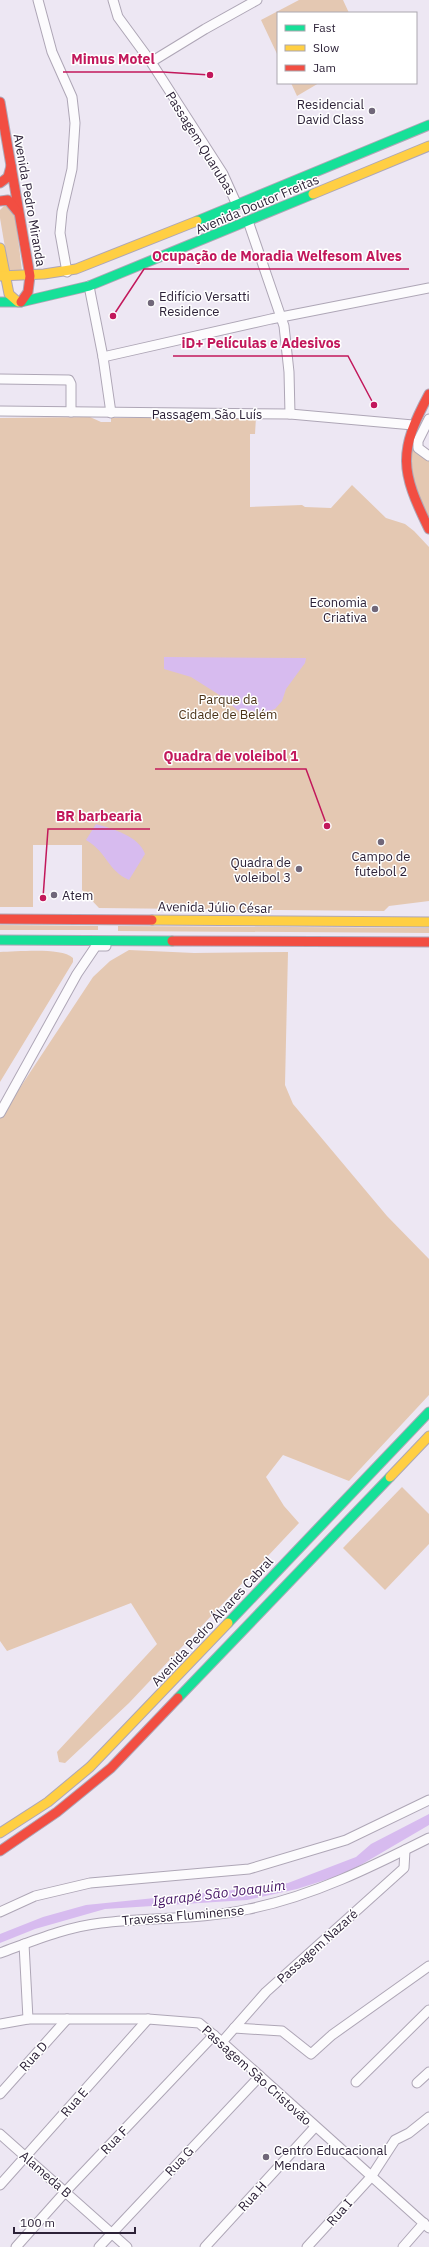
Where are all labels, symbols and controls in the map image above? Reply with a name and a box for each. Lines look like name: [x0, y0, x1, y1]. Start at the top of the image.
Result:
legend: [277, 12, 417, 84]
text: Fast: [313, 20, 336, 35]
text: Slow: [313, 40, 339, 55]
callout: Mimus Motel: [63, 46, 163, 72]
text: Mimus Motel: [71, 50, 155, 68]
text: Jam: [313, 60, 336, 75]
street label: Passagem Quarubas: [162, 88, 239, 198]
place label: Residencial David Class: [297, 96, 364, 128]
marker: Residencial David Class: [367, 106, 377, 116]
street label: Avenida Pedro Miranda: [9, 132, 50, 268]
street label: Avenida Doutor Freitas: [193, 171, 322, 238]
callout: Ocupação de Moradia Welfesom Alves: [144, 243, 409, 269]
text: Ocupação de Moradia Welfesom Alves: [152, 247, 402, 265]
place label: Edifício Versatti Residence: [159, 288, 250, 320]
marker: Edifício Versatti Residence: [146, 298, 156, 308]
callout: iD+ Películas e Adesivos: [173, 330, 348, 356]
text: iD+ Películas e Adesivos: [181, 334, 341, 352]
street label: Passagem São Luís: [152, 406, 262, 423]
place label: Economia Criativa: [310, 594, 367, 626]
marker: Economia Criativa: [370, 604, 380, 614]
park label: Parque da Cidade de Belém: [179, 691, 277, 723]
callout: Quadra de voleibol 1: [155, 743, 306, 769]
text: Quadra de voleibol 1: [163, 747, 299, 765]
callout: BR barbearia: [48, 803, 150, 829]
text: BR barbearia: [56, 807, 142, 825]
marker: Campo de futebol 2: [376, 837, 386, 847]
place label: Campo de futebol 2: [352, 848, 410, 880]
place label: Quadra de voleibol 3: [231, 854, 291, 886]
marker: Quadra de voleibol 3: [294, 864, 304, 874]
place label: Atem: [62, 887, 93, 904]
marker: Atem: [49, 890, 59, 900]
street label: Avenida Júlio César: [158, 898, 272, 917]
street label: Avenida Pedro Álvares Cabral: [148, 1553, 277, 1690]
water label: Igarapé São Joaquim: [151, 1876, 287, 1910]
street label: Travessa Fluminense: [121, 1902, 245, 1929]
street label: Passagem Nazaré: [273, 1905, 361, 1987]
street label: Passagem São Cristovão: [198, 2022, 315, 2129]
street label: Rua D: [16, 2038, 51, 2075]
street label: Rua E: [57, 2084, 92, 2120]
street label: Rua F: [97, 2123, 132, 2158]
place label: Centro Educacional Mendara: [274, 2142, 387, 2174]
street label: Rua G: [161, 2143, 197, 2180]
street label: Alameda B: [16, 2147, 75, 2202]
marker: Centro Educacional Mendara: [261, 2152, 271, 2162]
street label: Rua H: [234, 2178, 270, 2215]
street label: Rua I: [323, 2195, 356, 2230]
scale bar: [14, 2209, 135, 2235]
text: 100 m: [20, 2215, 55, 2230]

